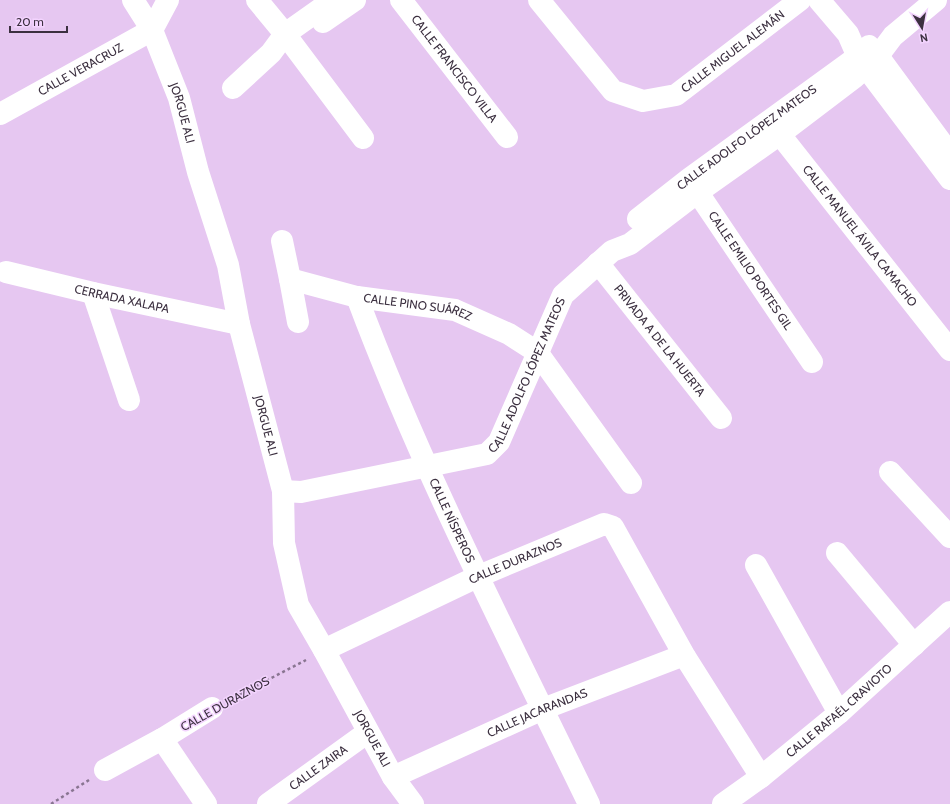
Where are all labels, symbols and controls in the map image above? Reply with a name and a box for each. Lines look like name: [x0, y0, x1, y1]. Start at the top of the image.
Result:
street label: CALLE MIGUEL ALEMÁN: [678, 7, 787, 96]
scale bar: [10, 8, 67, 34]
north arrow: [902, 8, 942, 48]
street label: CALLE FRANCISCO VILLA: [408, 12, 501, 126]
text: 20 m: [16, 14, 44, 29]
text: N: [919, 30, 929, 45]
street label: CALLE VERACRUZ: [35, 39, 126, 99]
street label: JORGUE ALI: [166, 79, 198, 145]
street label: CALLE ADOLFO LÓPEZ MATEOS: [673, 81, 819, 193]
street label: CALLE MANUEL ÁVILA CAMACHO: [800, 162, 921, 309]
street label: CALLE EMILIO PORTES GIL: [705, 208, 796, 332]
street label: CERRADA XALAPA: [73, 281, 171, 316]
street label: PRIVADA A DE LA HUERTA: [611, 281, 709, 400]
street label: CALLE PINO SUÁREZ: [363, 290, 475, 324]
street label: CALLE ADOLFO LÓPEZ MATEOS: [485, 295, 568, 456]
street label: JORGUE ALI: [251, 393, 281, 458]
street label: CALLE NÍSPEROS: [426, 476, 479, 565]
street label: CALLE DURAZNOS: [466, 534, 564, 587]
street label: CALLE RAFAÉL CRAVIOTO: [783, 661, 895, 760]
street label: CALLE DURAZNOS: [178, 673, 272, 734]
street label: CALLE JACARANDAS: [485, 685, 589, 740]
street label: JORGUE ALI: [351, 707, 394, 769]
street label: CALLE ZAIRA: [286, 741, 350, 793]

